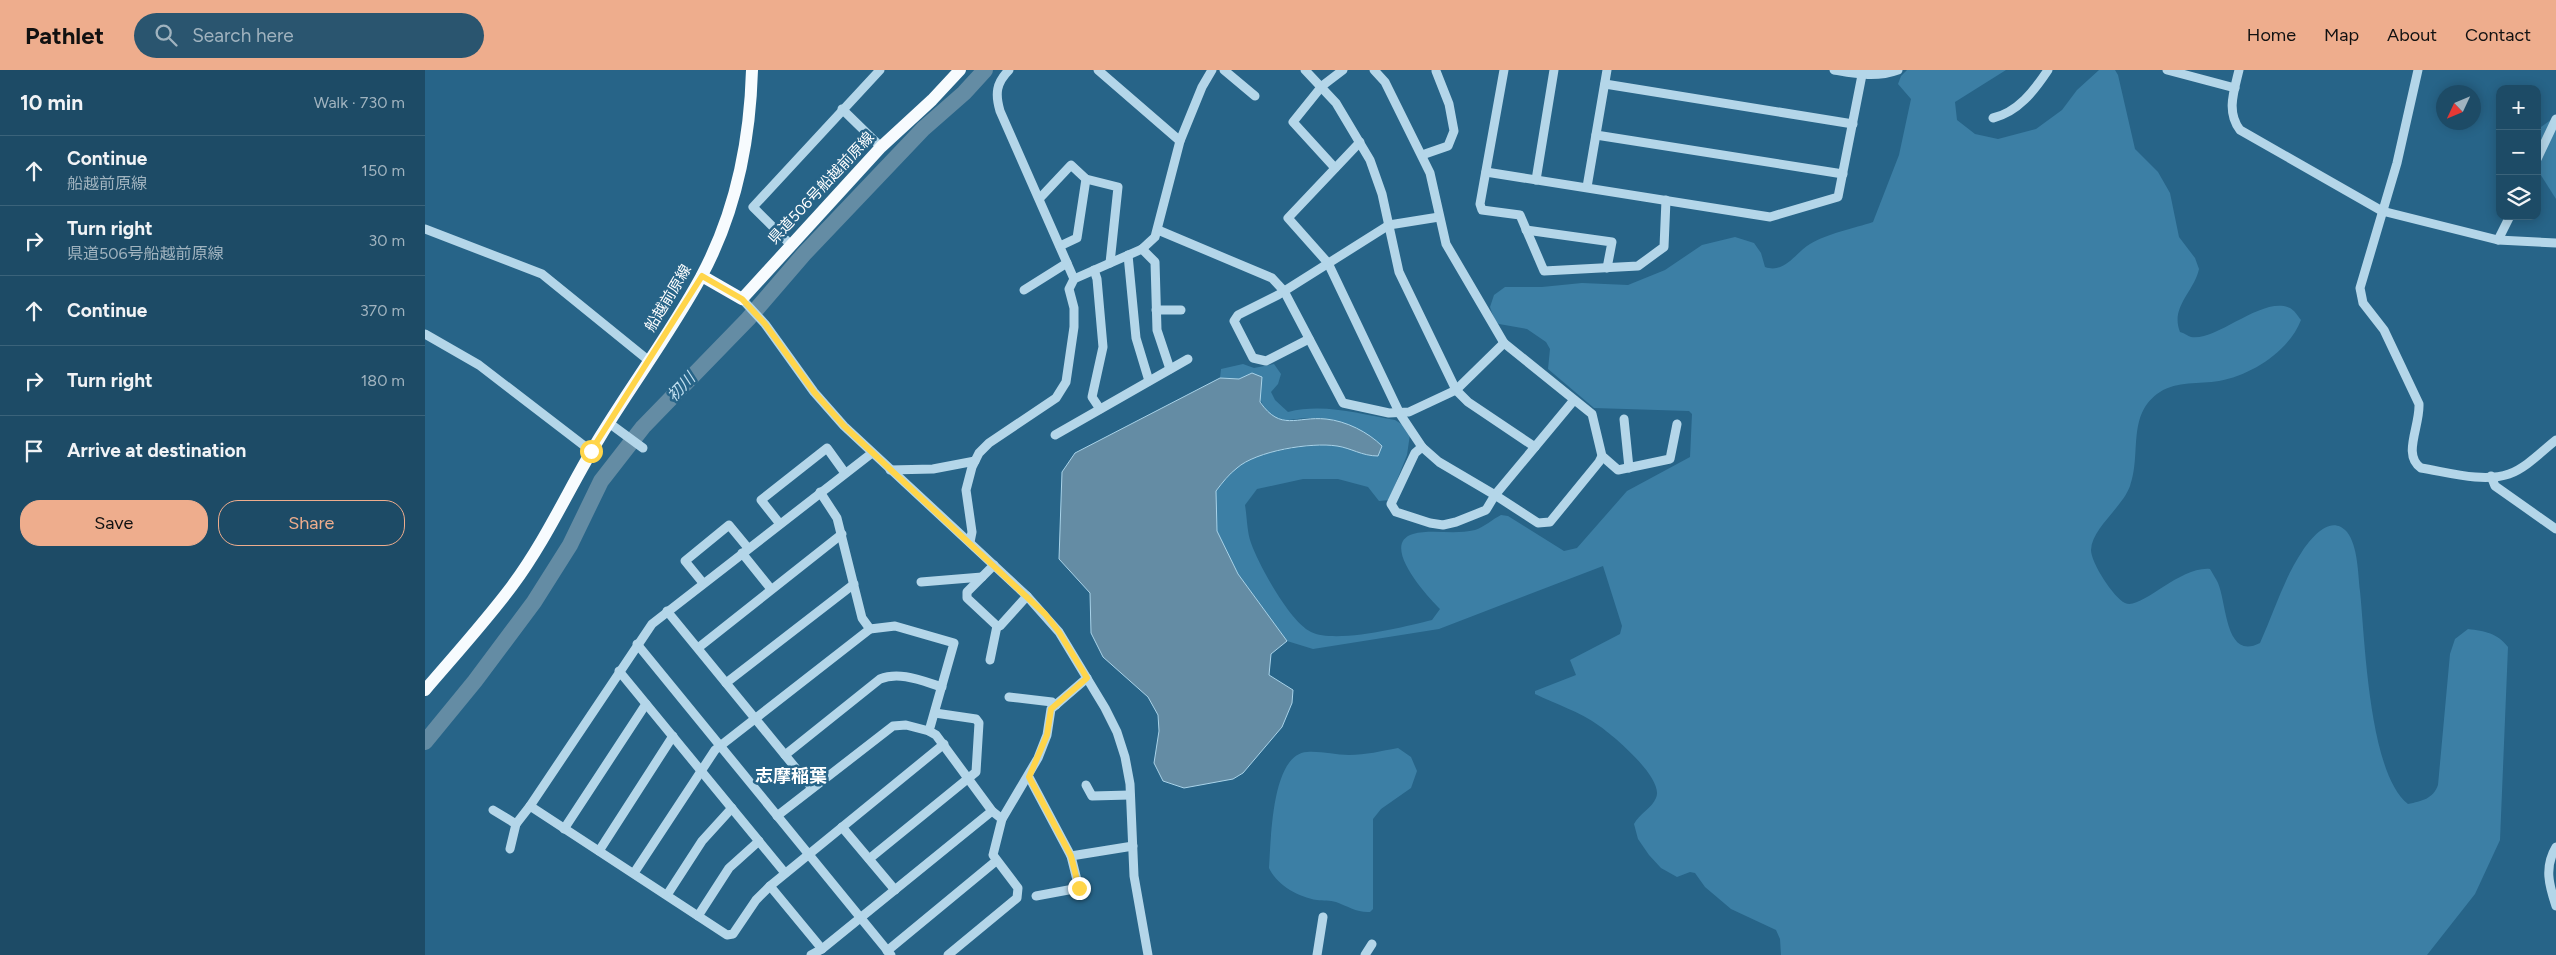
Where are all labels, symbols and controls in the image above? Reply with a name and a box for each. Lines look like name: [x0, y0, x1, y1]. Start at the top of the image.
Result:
search box: [134, 13, 484, 58]
text: Pathlet: [25, 21, 104, 50]
icon: search: [152, 21, 180, 49]
text: Search here: [192, 24, 294, 47]
text: Home: [2247, 24, 2296, 46]
text: Map: [2324, 24, 2359, 46]
text: About: [2387, 24, 2437, 46]
text: Contact: [2465, 24, 2531, 46]
north arrow: [2436, 85, 2481, 130]
map controls: [2496, 85, 2541, 220]
button: +: [2496, 85, 2541, 130]
text: 10 min: [20, 90, 83, 115]
text: Walk · 730 m: [314, 93, 405, 112]
street label: 県道506号船越前原線: [764, 128, 878, 248]
button: −: [2496, 130, 2541, 175]
text: Continue: [67, 147, 147, 170]
icon: ahead: [20, 157, 48, 185]
text: 150 m: [361, 161, 405, 180]
text: 船越前原線: [67, 174, 147, 193]
button: layers: [2496, 175, 2541, 220]
text: Turn right: [67, 217, 153, 240]
icon: right: [20, 227, 48, 255]
text: 30 m: [368, 231, 405, 250]
text: 県道506号船越前原線: [67, 244, 224, 263]
street label: 船越前原線: [641, 261, 695, 335]
icon: ahead: [20, 297, 48, 325]
text: Continue: [67, 299, 147, 322]
text: 370 m: [360, 301, 405, 320]
icon: right: [20, 367, 48, 395]
water label: 初川: [663, 367, 700, 405]
text: Turn right: [67, 369, 153, 392]
text: 180 m: [361, 371, 405, 390]
icon: arrive: [20, 437, 48, 465]
text: Arrive at destination: [67, 439, 246, 462]
route start: [580, 440, 603, 463]
button: Save: [20, 500, 208, 546]
button: Share: [218, 500, 405, 546]
district label: 志摩稲葉: [755, 765, 827, 787]
route end: [1068, 877, 1091, 900]

